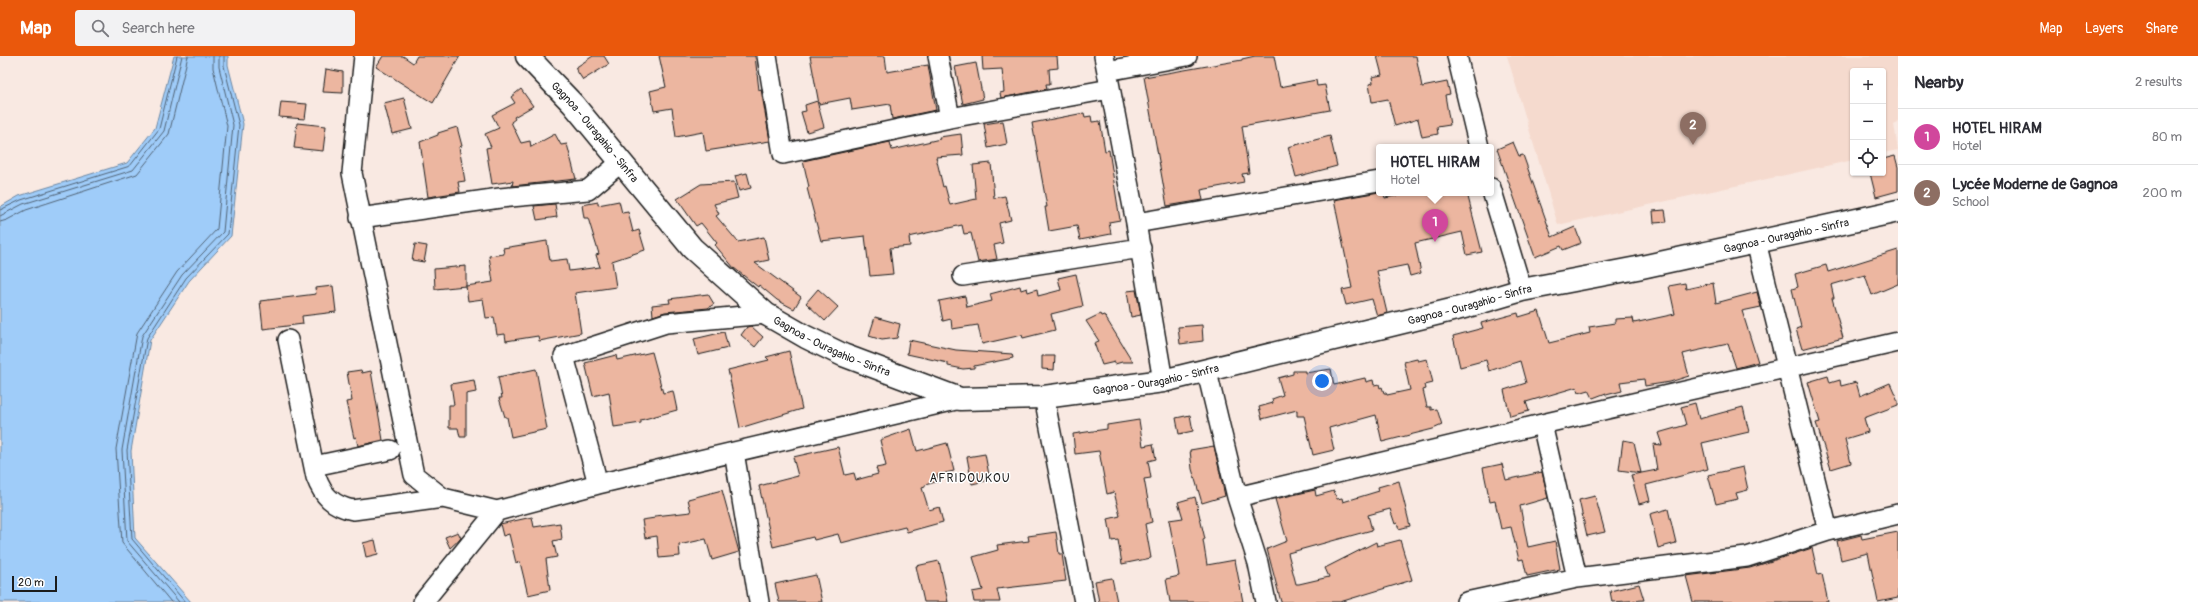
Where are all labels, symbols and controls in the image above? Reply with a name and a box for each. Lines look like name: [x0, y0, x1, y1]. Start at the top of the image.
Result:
search box: [75, 10, 355, 46]
text: Map: [20, 16, 51, 40]
icon: search: [89, 17, 111, 39]
text: Search here: [121, 19, 195, 38]
text: Map: [2040, 20, 2063, 37]
text: Layers: [2085, 20, 2123, 37]
text: Share: [2145, 20, 2178, 37]
map controls: [1850, 68, 1886, 176]
button: +: [1850, 68, 1886, 104]
text: Nearby: [1914, 72, 1963, 93]
text: 2 results: [2135, 74, 2182, 90]
street label: Gagnoa - Ouragahio - Sinfra: [548, 79, 641, 185]
button: −: [1850, 104, 1886, 140]
pin: 2: [1680, 112, 1706, 145]
text: HOTEL HIRAM: [1952, 119, 2042, 138]
text: 1: [1924, 129, 1930, 145]
text: 80 m: [2152, 129, 2182, 145]
text: Hotel: [1952, 138, 1982, 154]
button: locate: [1850, 140, 1886, 176]
popup: [1376, 144, 1494, 196]
text: HOTEL HIRAM: [1390, 153, 1480, 172]
text: Hotel: [1390, 172, 1420, 188]
text: Lycée Moderne de Gagnoa: [1952, 175, 2118, 194]
text: 2: [1923, 185, 1931, 201]
text: 200 m: [2143, 185, 2182, 201]
text: School: [1952, 194, 1989, 210]
pin: 1: [1422, 209, 1448, 242]
street label: Gagnoa - Ouragahio - Sinfra: [1722, 216, 1850, 256]
street label: Gagnoa - Ouragahio - Sinfra: [1406, 282, 1533, 328]
street label: Gagnoa - Ouragahio - Sinfra: [771, 314, 892, 379]
street label: Gagnoa - Ouragahio - Sinfra: [1092, 362, 1220, 397]
your location: [1312, 371, 1332, 391]
district label: AFRIDOUKOU: [929, 471, 1011, 486]
scale bar: [12, 574, 57, 593]
text: 20 m: [18, 576, 44, 589]

